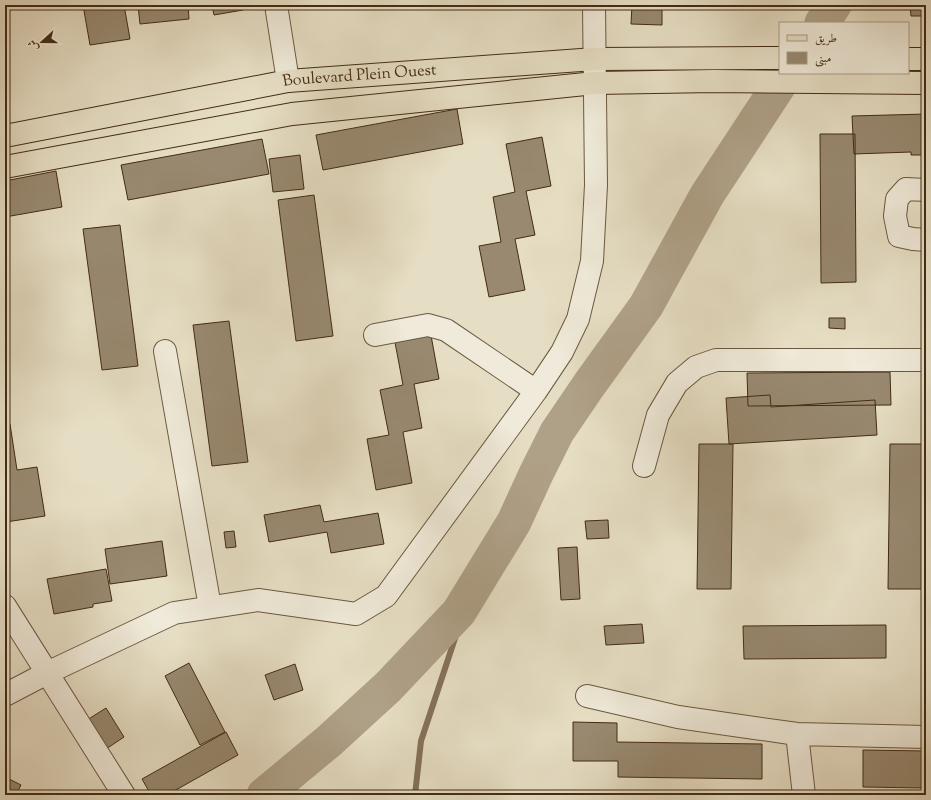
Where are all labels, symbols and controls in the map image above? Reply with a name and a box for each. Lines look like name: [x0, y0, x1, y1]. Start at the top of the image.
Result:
north arrow: [22, 22, 62, 62]
legend: [779, 22, 909, 74]
text: طريق: [815, 30, 837, 48]
text: ش: [24, 37, 43, 53]
text: مبنى: [815, 50, 831, 68]
street label: Boulevard Plein Ouest: [281, 59, 438, 93]

